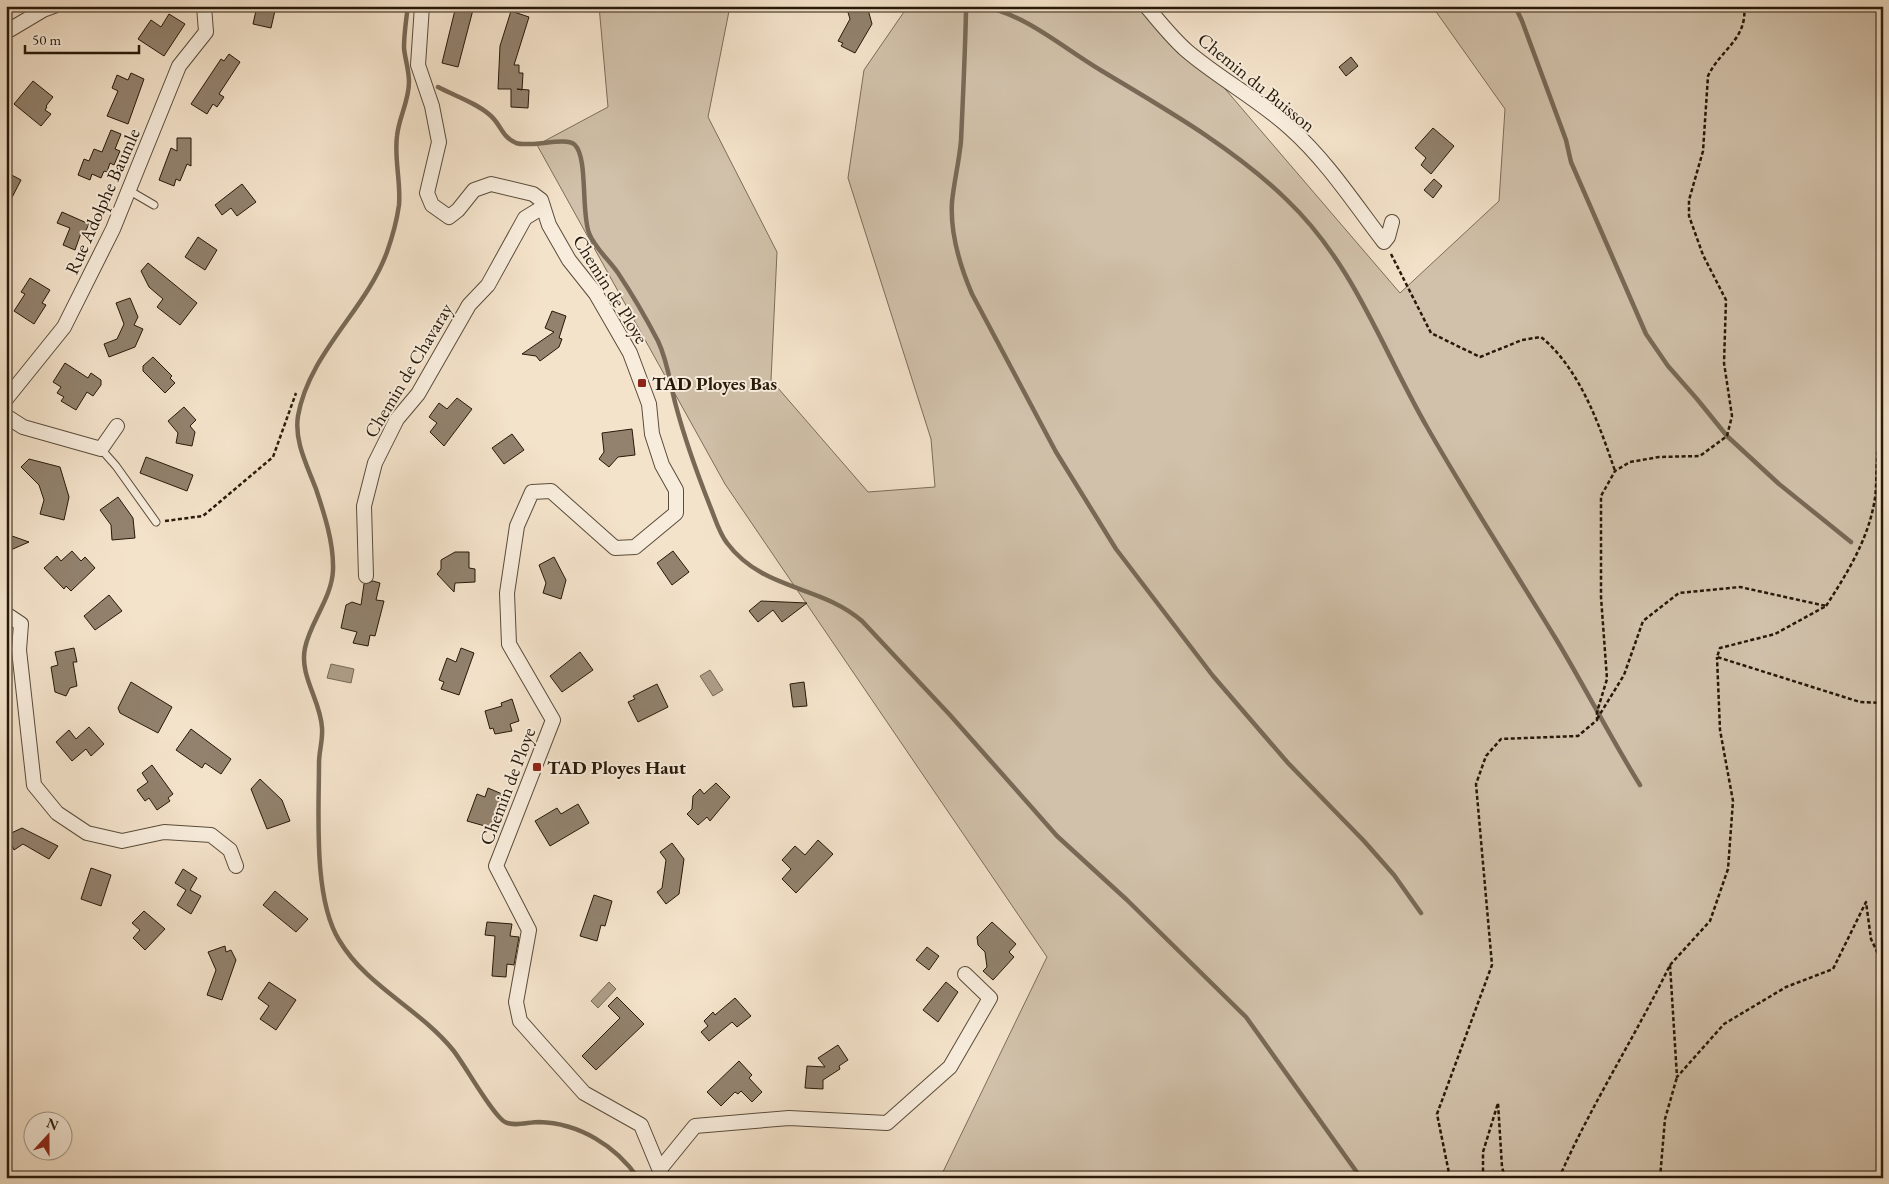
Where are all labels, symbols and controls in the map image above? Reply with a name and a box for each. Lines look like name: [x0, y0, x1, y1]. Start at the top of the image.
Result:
scale bar: [25, 22, 139, 54]
street label: Chemin du Buisson: [1193, 27, 1321, 138]
text: 50 m: [32, 30, 61, 49]
street label: Rue Adolphe Baumle: [59, 124, 146, 278]
street label: Chemin de Ploye: [567, 230, 654, 348]
street label: Chemin de Chavaray: [358, 298, 459, 442]
place label: TAD Ployes Bas: [652, 371, 777, 396]
marker: TAD Ployes Bas: [636, 377, 648, 389]
street label: Chemin de Ploye: [474, 724, 541, 849]
place label: TAD Ployes Haut: [547, 755, 686, 780]
marker: TAD Ployes Haut: [531, 761, 543, 773]
north arrow: [22, 1112, 72, 1162]
text: N: [44, 1113, 62, 1135]

